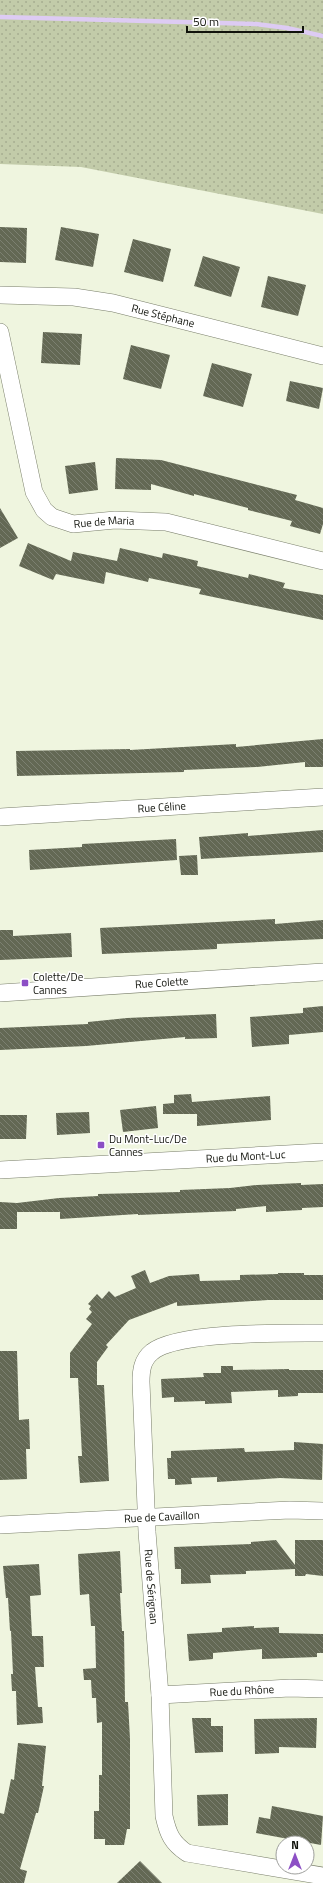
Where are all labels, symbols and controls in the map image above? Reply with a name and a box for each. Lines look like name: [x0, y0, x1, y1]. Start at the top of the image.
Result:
scale bar: [187, 8, 303, 34]
text: 50 m: [193, 12, 219, 31]
street label: Rue Stéphane: [130, 300, 197, 331]
street label: Rue de Maria: [73, 512, 135, 532]
street label: Rue Céline: [137, 797, 187, 816]
place label: Colette/De Cannes: [33, 969, 84, 998]
street label: Rue Colette: [134, 973, 189, 992]
marker: Colette/De Cannes: [20, 978, 30, 988]
place label: Du Mont-Luc/De Cannes: [109, 1131, 187, 1160]
marker: Du Mont-Luc/De Cannes: [96, 1140, 106, 1150]
street label: Rue du Mont-Luc: [205, 1146, 286, 1167]
street label: Rue de Cavaillon: [124, 1507, 200, 1527]
street label: Rue de Sérignan: [140, 1549, 162, 1625]
street label: Rue du Rhône: [209, 1681, 275, 1700]
north arrow: [275, 1835, 315, 1875]
text: N: [291, 1837, 299, 1853]

